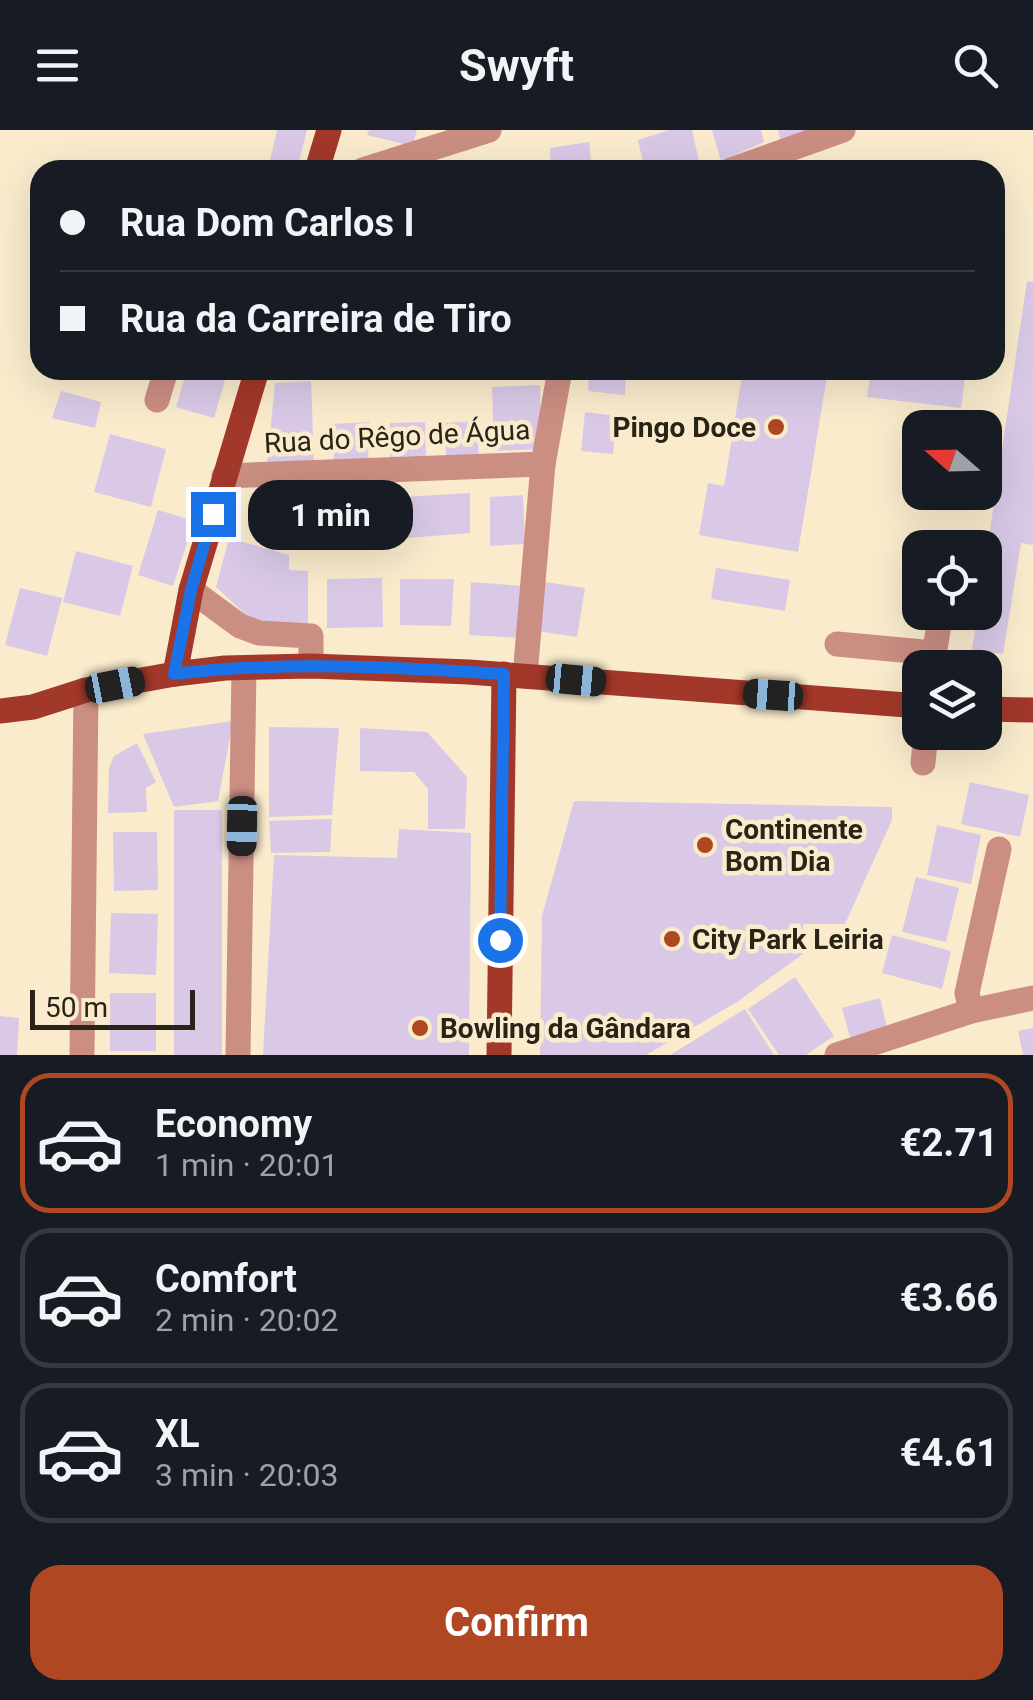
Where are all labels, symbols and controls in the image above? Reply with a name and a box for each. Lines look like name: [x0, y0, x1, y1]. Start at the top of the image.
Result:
icon: menu: [30, 38, 85, 93]
icon: search: [948, 38, 1003, 93]
text: Swyft: [459, 39, 574, 92]
text: Rua Dom Carlos I: [120, 201, 415, 245]
text: Rua da Carreira de Tiro: [120, 297, 512, 341]
north arrow: [902, 410, 1002, 510]
map controls: [902, 410, 1002, 750]
place label: Pingo Doce: [612, 411, 756, 444]
street label: Rua do Rêgo de Água: [263, 413, 531, 460]
marker: Pingo Doce: [765, 416, 787, 438]
callout: 1 min: [248, 479, 413, 549]
route end: [191, 492, 236, 537]
text: 1 min: [290, 496, 371, 534]
button: locate: [902, 530, 1002, 630]
button: layers: [902, 650, 1002, 750]
car: [545, 662, 607, 698]
car: [83, 665, 147, 705]
car: [742, 678, 804, 712]
car: [226, 796, 258, 856]
place label: Continente Bom Dia: [725, 813, 863, 878]
marker: Continente Bom Dia: [694, 834, 716, 856]
route start: [478, 918, 523, 963]
place label: City Park Leiria: [692, 923, 884, 956]
marker: City Park Leiria: [661, 928, 683, 950]
scale bar: [30, 985, 195, 1030]
text: 50 m: [45, 991, 108, 1024]
place label: Bowling da Gândara: [440, 1012, 691, 1045]
marker: Bowling da Gândara: [409, 1017, 431, 1039]
icon: car: [35, 1098, 125, 1188]
text: Economy: [155, 1102, 312, 1146]
text: €2.71: [900, 1121, 998, 1165]
text: 1 min · 20:01: [155, 1146, 338, 1184]
icon: car: [35, 1253, 125, 1343]
text: Comfort: [155, 1257, 297, 1301]
text: €3.66: [900, 1276, 998, 1320]
text: 2 min · 20:02: [155, 1301, 338, 1339]
icon: car: [35, 1408, 125, 1498]
text: XL: [155, 1412, 200, 1456]
text: €4.61: [900, 1431, 998, 1475]
text: 3 min · 20:03: [155, 1456, 338, 1494]
button: Confirm: [30, 1565, 1003, 1680]

